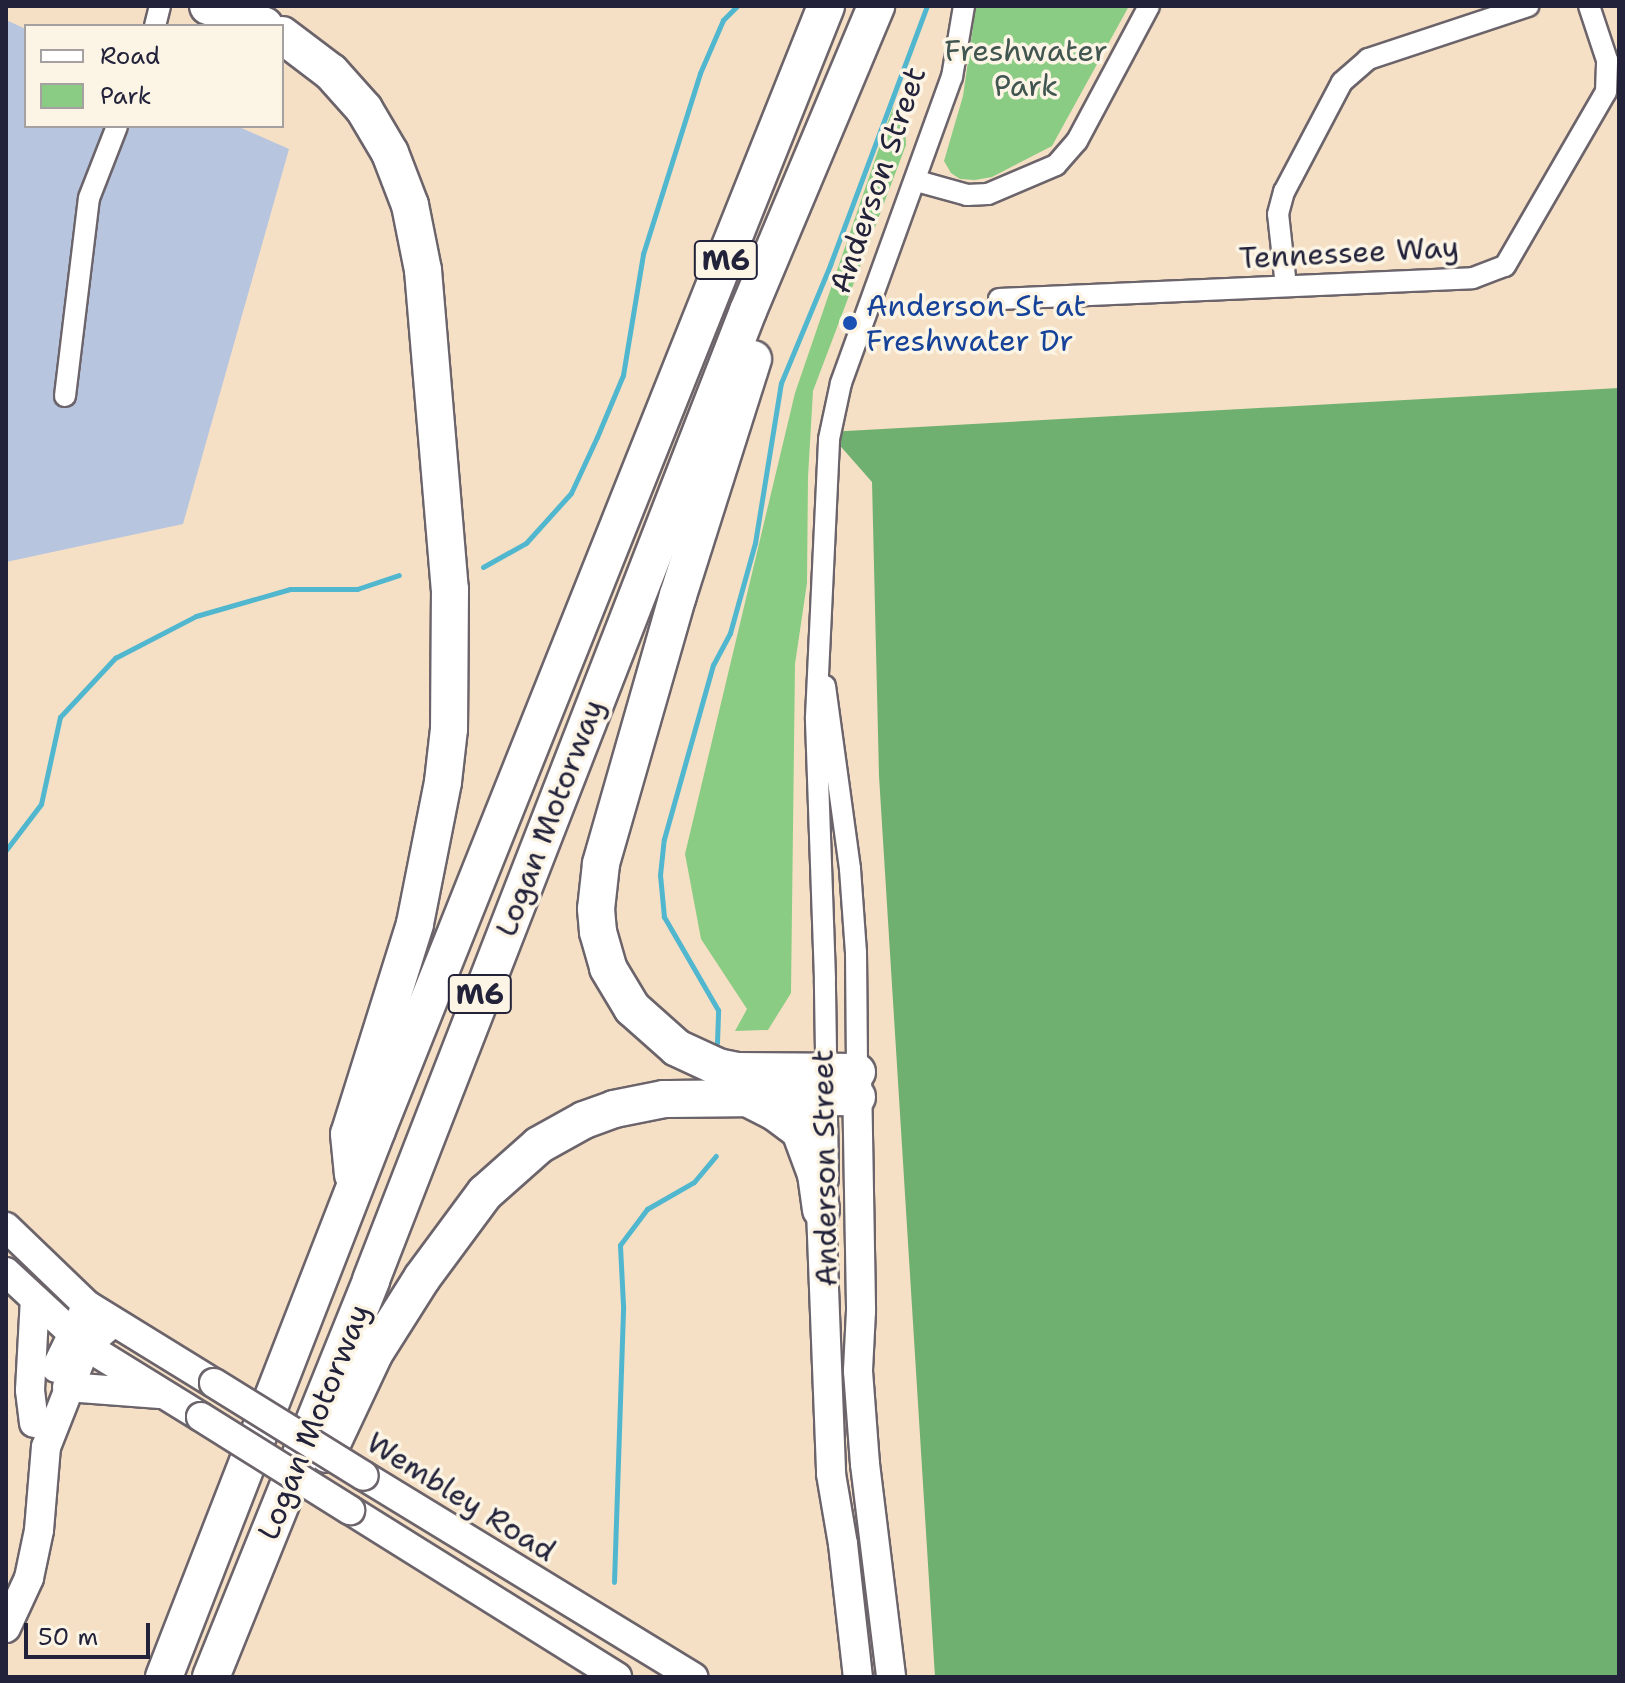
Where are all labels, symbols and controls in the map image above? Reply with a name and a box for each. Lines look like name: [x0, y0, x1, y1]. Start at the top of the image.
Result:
legend: [24, 24, 284, 128]
park label: Freshwater Park: [944, 33, 1108, 104]
text: Road: [100, 40, 160, 72]
street label: Anderson Street: [822, 62, 934, 298]
text: Park: [100, 80, 152, 112]
street label: Tennessee Way: [1238, 229, 1460, 277]
road number: M6: [692, 236, 760, 284]
place label: Anderson St at Freshwater Dr: [866, 288, 1086, 358]
marker: Anderson St at Freshwater Dr: [841, 314, 859, 332]
street label: Logan Motorway: [488, 694, 612, 942]
road number: M6: [446, 970, 514, 1018]
street label: Anderson Street: [805, 1049, 845, 1287]
street label: Logan Motorway: [250, 1299, 378, 1545]
street label: Wembley Road: [360, 1424, 562, 1570]
scale bar: [28, 1607, 154, 1657]
text: 50 m: [38, 1621, 98, 1653]

